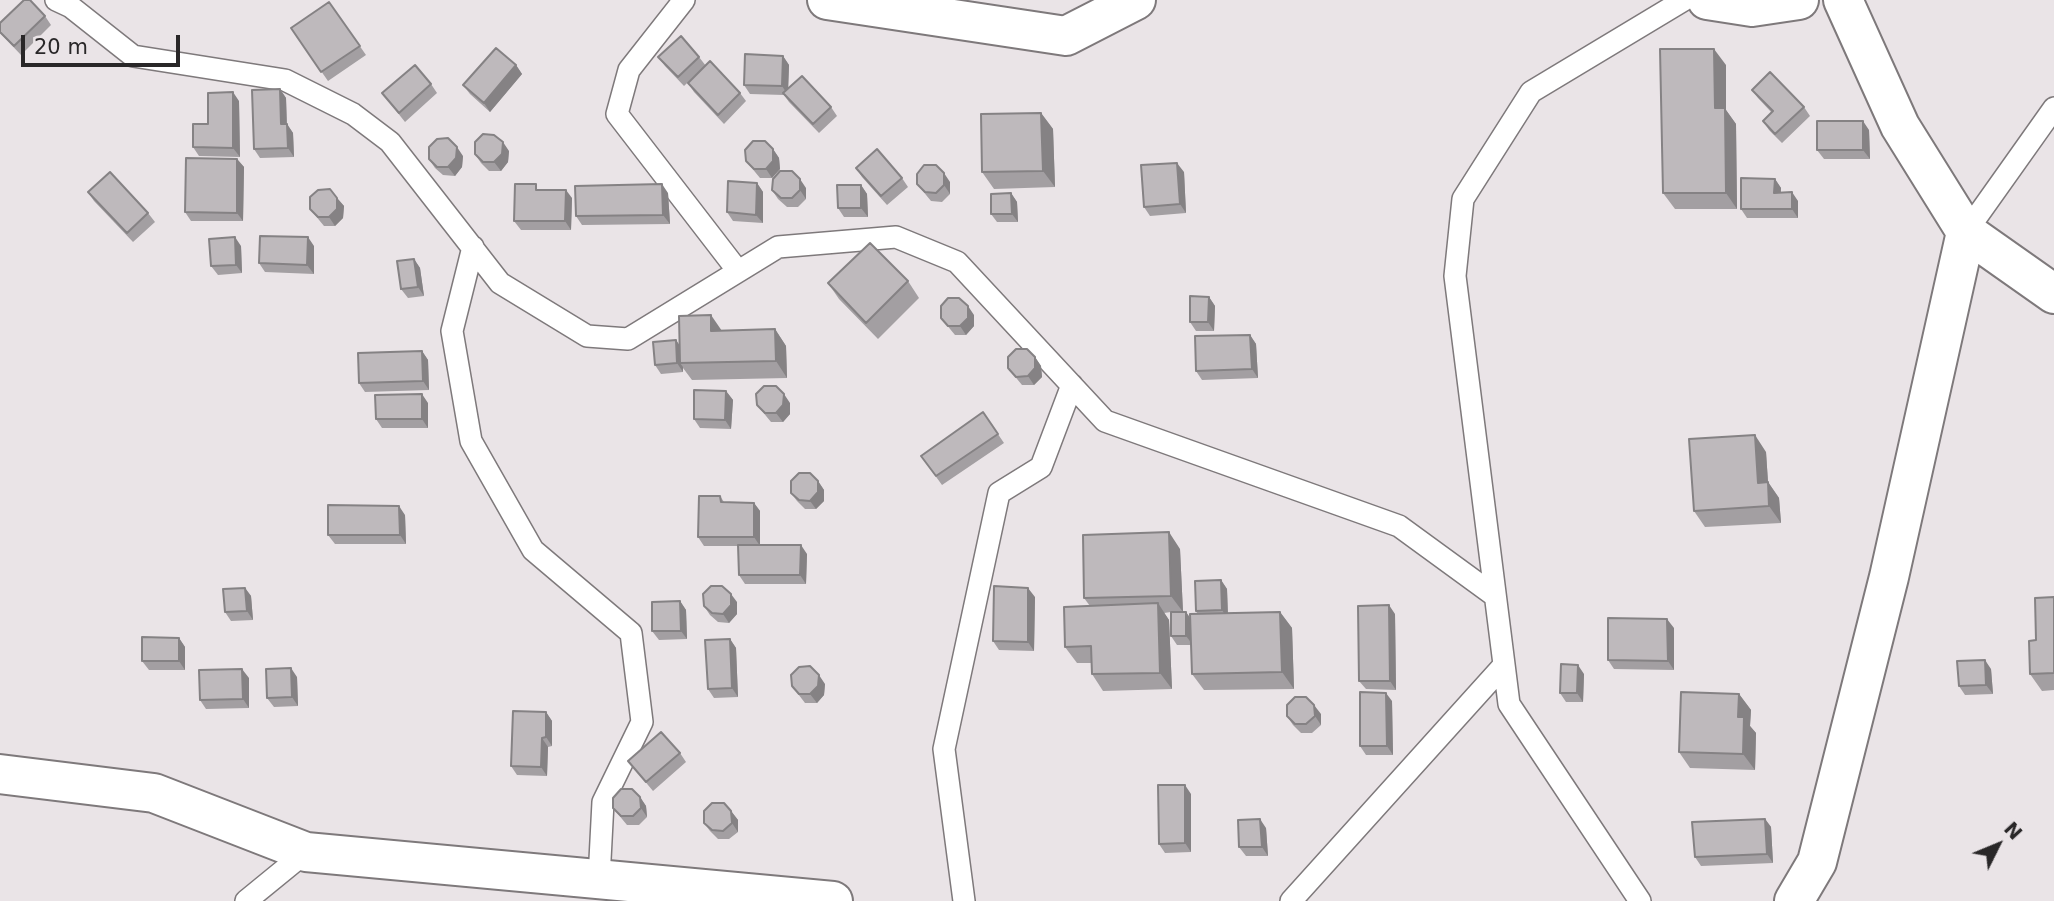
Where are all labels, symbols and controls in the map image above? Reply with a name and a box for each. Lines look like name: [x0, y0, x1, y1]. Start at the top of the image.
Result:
scale bar: [24, 21, 184, 65]
text: 20 m: [34, 35, 88, 59]
north arrow: [1963, 810, 2033, 880]
text: N: [2000, 817, 2027, 844]

